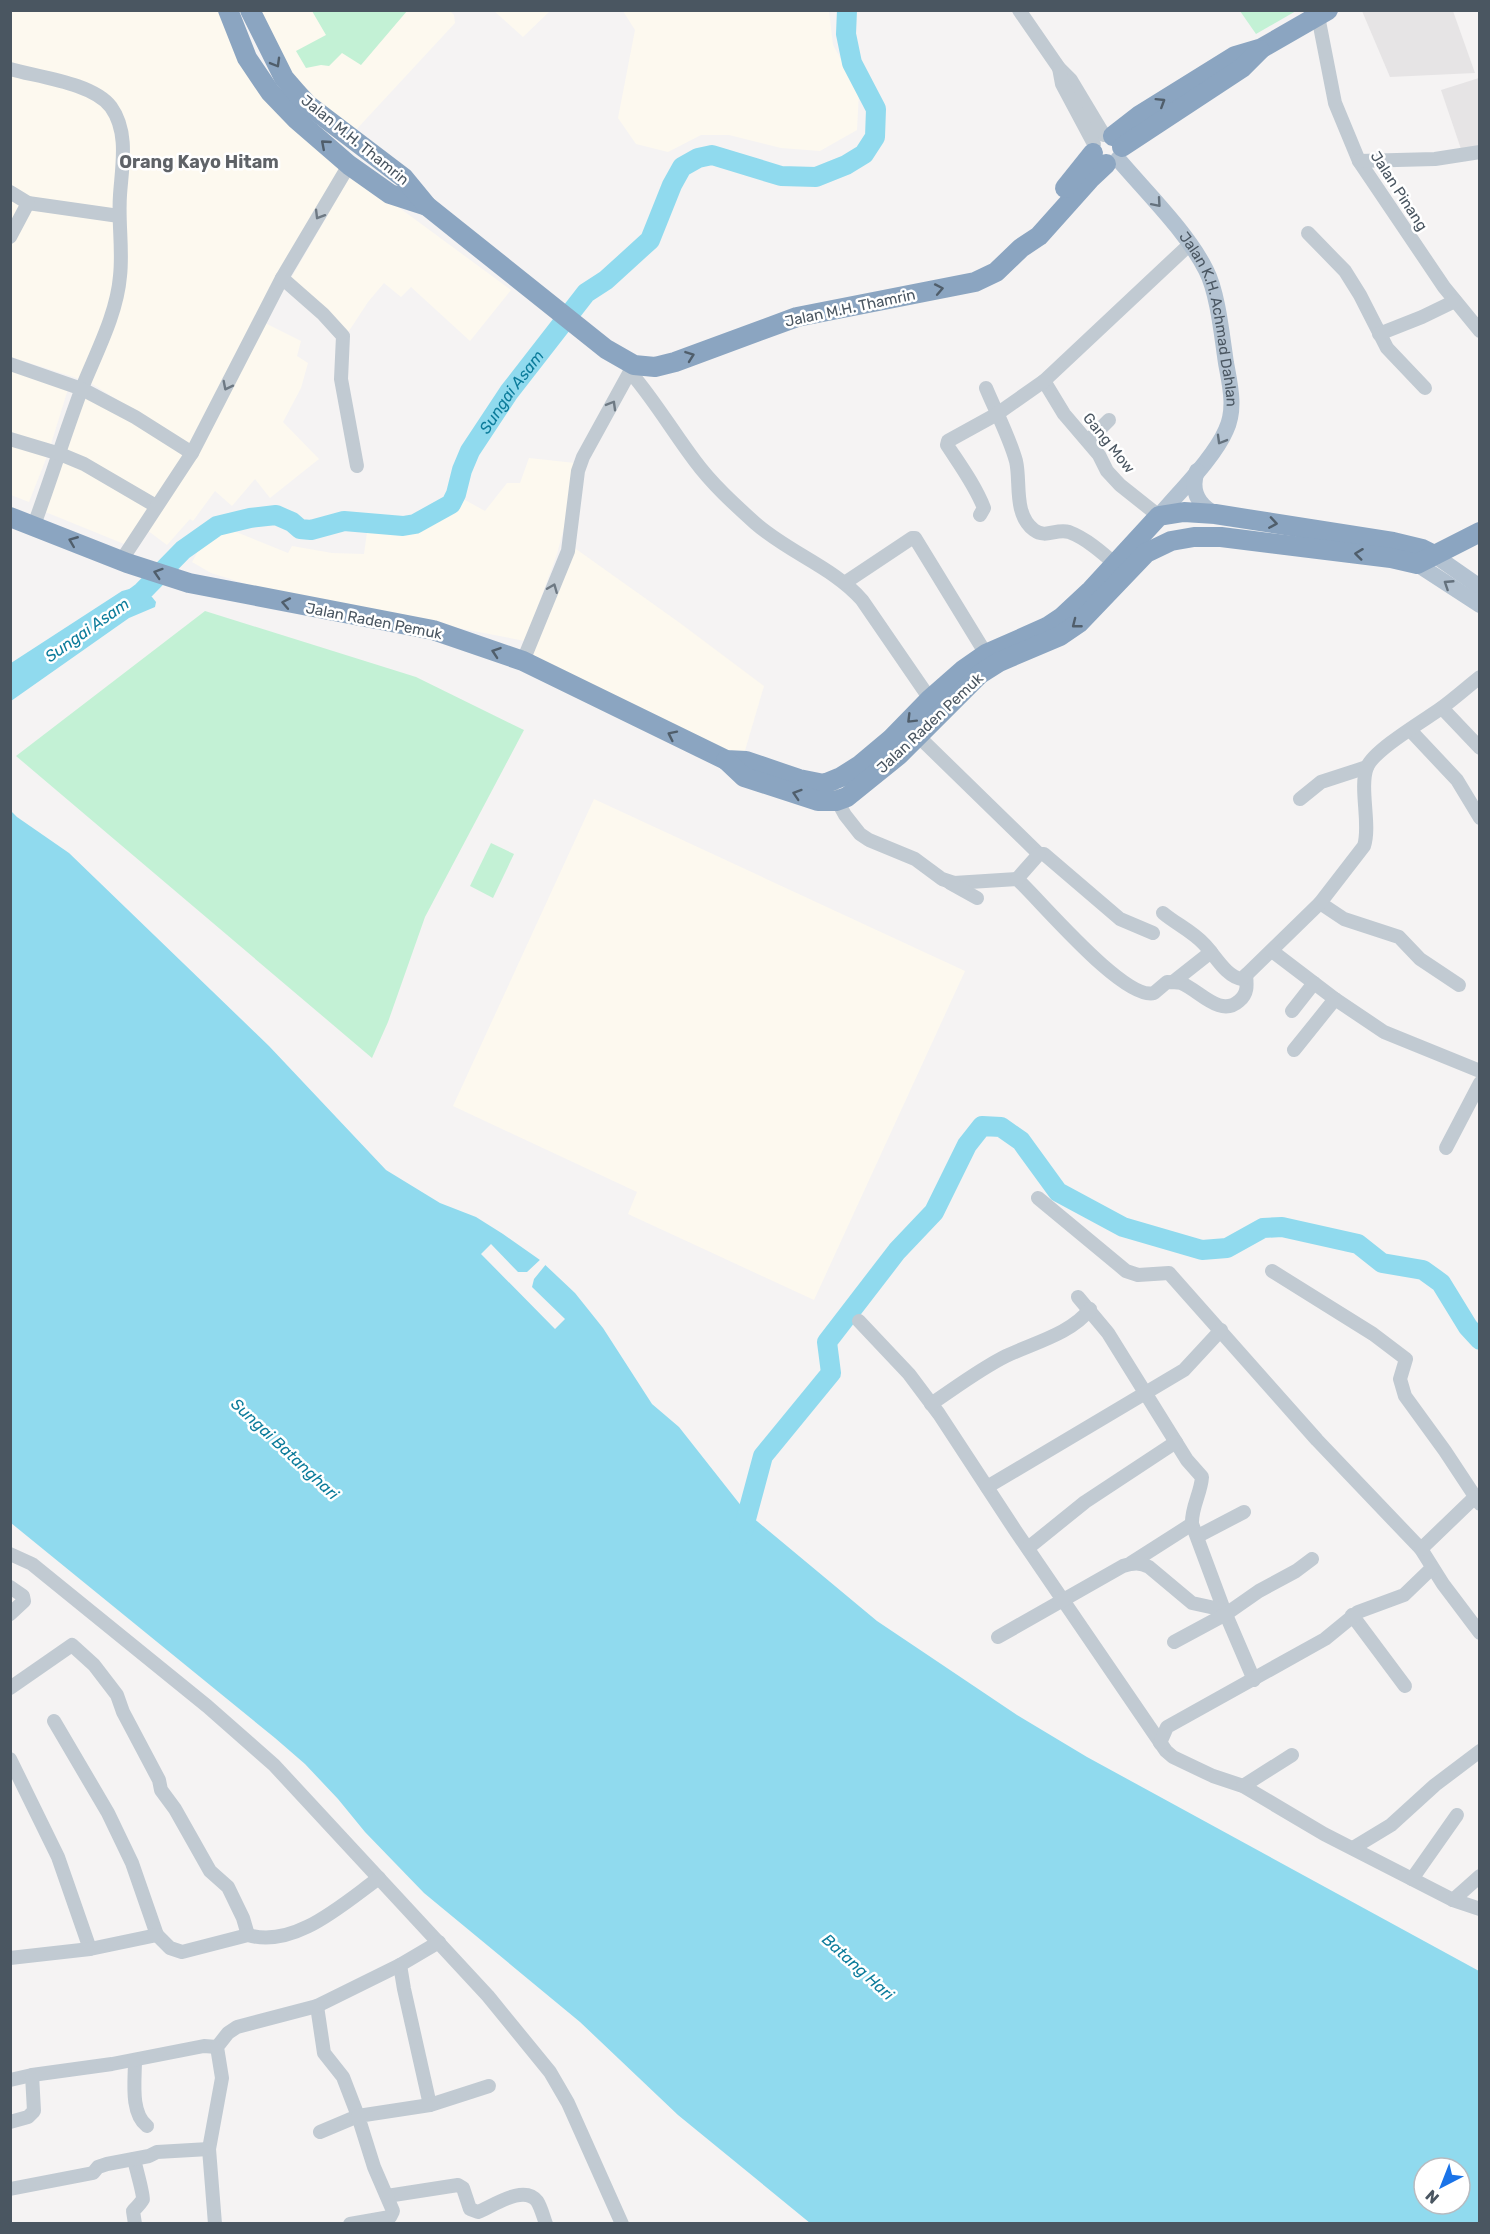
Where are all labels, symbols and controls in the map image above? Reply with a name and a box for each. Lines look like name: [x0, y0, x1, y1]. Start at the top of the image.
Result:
one-way arrow: [269, 57, 280, 67]
street label: Jalan M.H. Thamrin: [298, 91, 412, 189]
one-way arrow: [1155, 98, 1165, 110]
one-way arrow: [321, 140, 332, 151]
street label: Jalan Pinang: [1367, 148, 1431, 234]
district label: Orang Kayo Hitam: [119, 151, 279, 173]
one-way arrow: [1150, 196, 1161, 207]
one-way arrow: [315, 209, 327, 219]
street label: Jalan K.H. Achmad Dahlan: [1175, 228, 1241, 407]
one-way arrow: [933, 283, 943, 296]
street label: Jalan M.H. Thamrin: [783, 285, 917, 331]
water label: Sungai Asam: [475, 346, 547, 437]
one-way arrow: [685, 351, 695, 364]
one-way arrow: [222, 380, 234, 391]
one-way arrow: [605, 401, 617, 411]
street label: Gang Mow: [1079, 409, 1139, 477]
one-way arrow: [1217, 434, 1228, 444]
one-way arrow: [1268, 517, 1278, 529]
one-way arrow: [69, 536, 80, 548]
one-way arrow: [1355, 548, 1364, 561]
one-way arrow: [153, 568, 164, 580]
one-way arrow: [1444, 580, 1454, 592]
one-way arrow: [546, 583, 558, 594]
water label: Sungai Asam: [41, 594, 133, 666]
one-way arrow: [282, 597, 292, 610]
street label: Jalan Raden Pemuk: [304, 599, 444, 643]
one-way arrow: [1072, 617, 1083, 628]
one-way arrow: [491, 647, 502, 660]
street label: Jalan Raden Pemuk: [873, 669, 987, 777]
one-way arrow: [907, 711, 918, 722]
one-way arrow: [668, 731, 679, 743]
one-way arrow: [792, 789, 803, 802]
water label: Sungai Batanghari: [227, 1394, 343, 1504]
water label: Batang Hari: [818, 1930, 898, 2005]
north arrow: [1412, 2156, 1472, 2216]
text: N: [1422, 2186, 1443, 2208]

